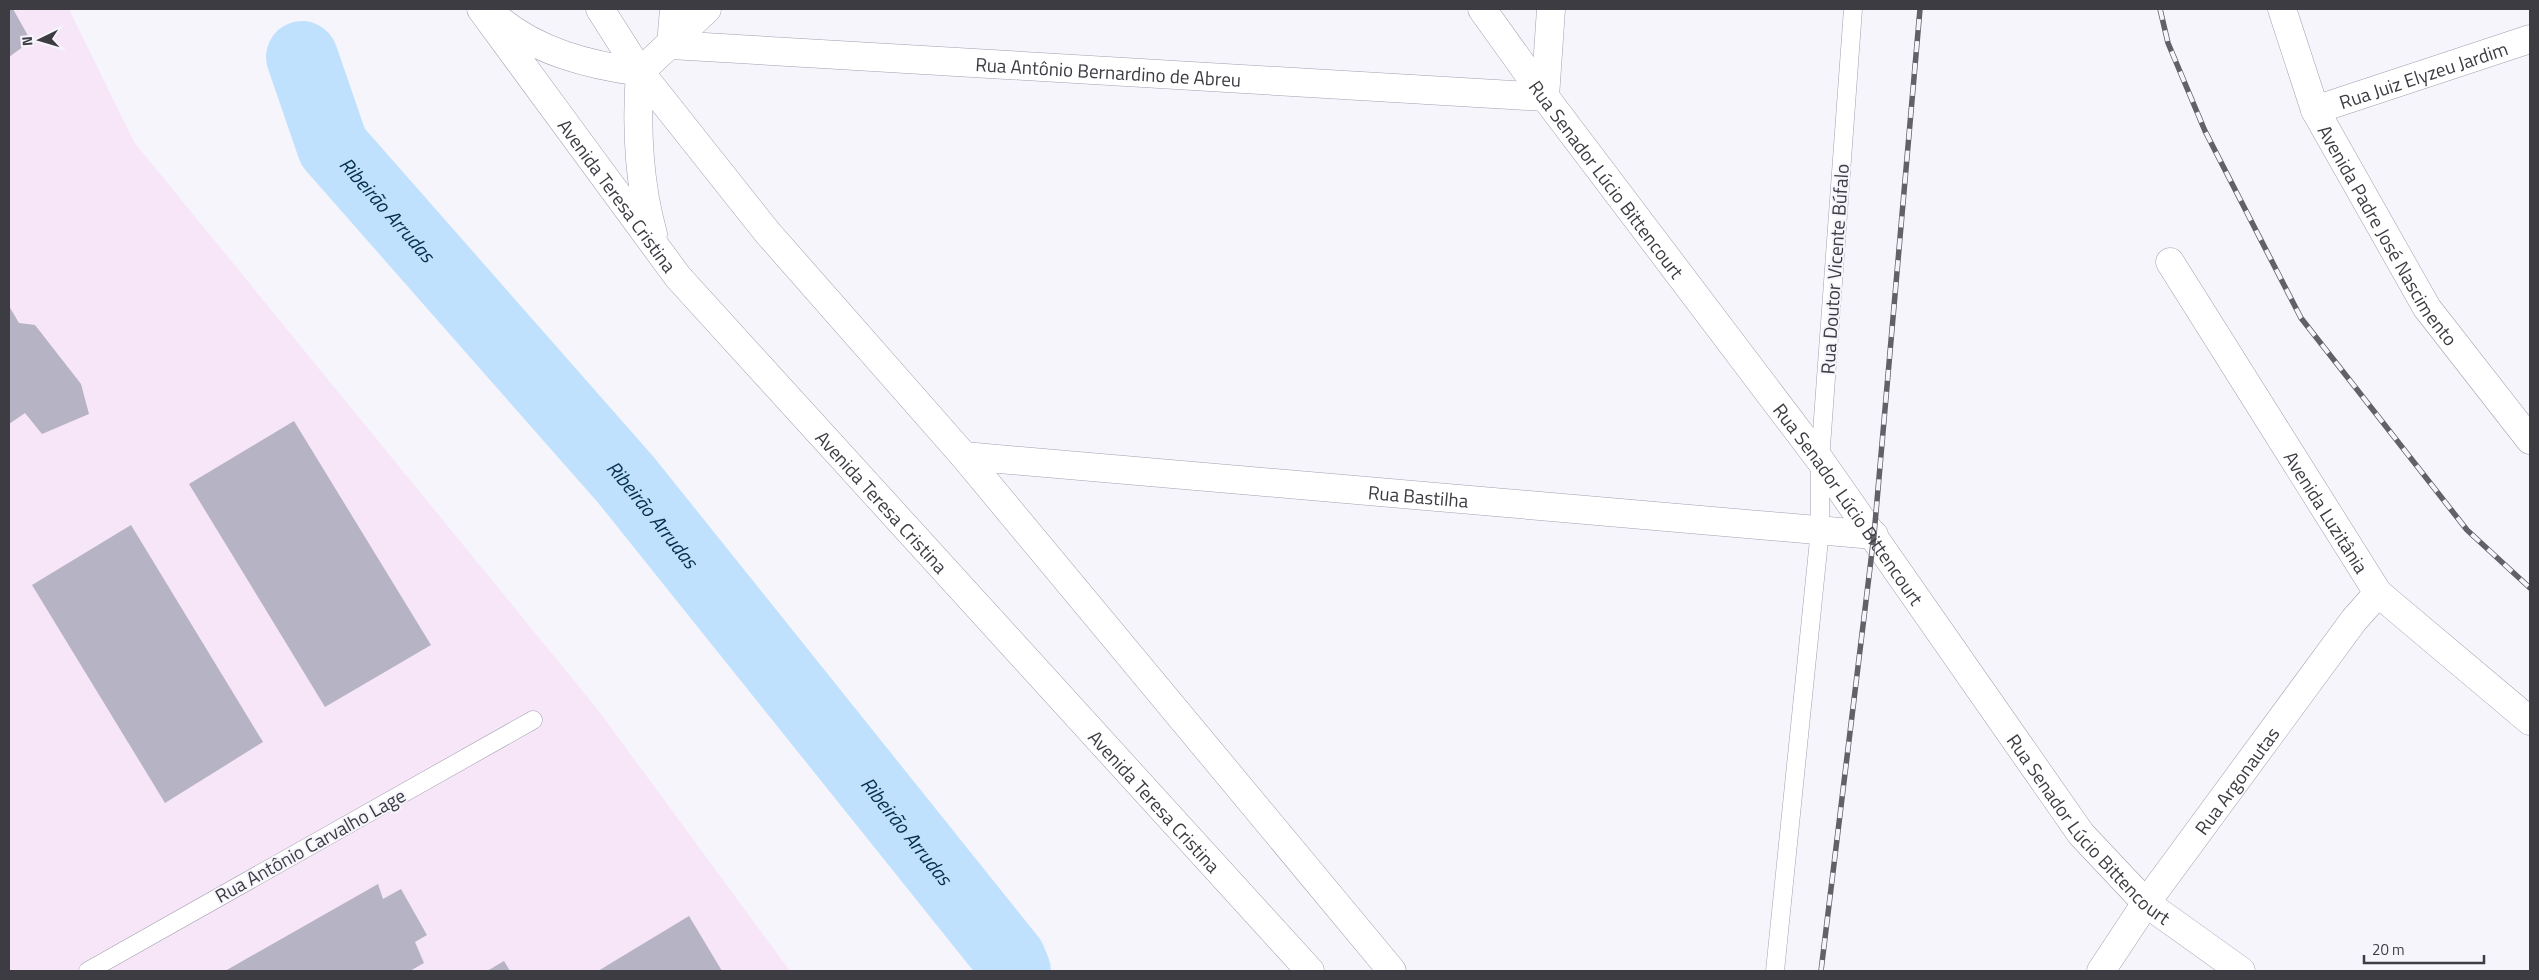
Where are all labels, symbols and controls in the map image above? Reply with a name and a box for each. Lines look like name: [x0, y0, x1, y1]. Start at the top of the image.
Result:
north arrow: [15, 15, 65, 65]
street label: Rua Juiz Elyzeu Jardim: [2335, 33, 2511, 116]
text: N: [16, 35, 37, 47]
street label: Rua Antônio Bernardino de Abreu: [974, 49, 1242, 93]
street label: Rua Senador Lúcio Bittencourt: [1522, 74, 1692, 285]
street label: Avenida Teresa Cristina: [551, 112, 684, 278]
street label: Avenida Padre José Nascimento: [2311, 119, 2465, 351]
water label: Ribeirão Arrudas: [333, 150, 444, 270]
street label: Rua Doutor Vicente Búfalo: [1812, 163, 1856, 375]
street label: Rua Senador Lúcio Bittencourt: [1767, 396, 1931, 611]
street label: Avenida Teresa Cristina: [809, 423, 955, 580]
street label: Avenida Luzitânia: [2278, 445, 2377, 579]
water label: Ribeirão Arrudas: [600, 453, 707, 576]
street label: Rua Bastilha: [1367, 477, 1470, 514]
street label: Rua Argonautas: [2187, 720, 2286, 840]
street label: Avenida Teresa Cristina: [1082, 723, 1228, 879]
street label: Rua Senador Lúcio Bittencourt: [2000, 727, 2177, 931]
water label: Ribeirão Arrudas: [854, 770, 961, 893]
street label: Rua Antônio Carvalho Lage: [209, 780, 411, 910]
scale bar: [2364, 932, 2484, 964]
text: 20 m: [2372, 938, 2405, 961]

